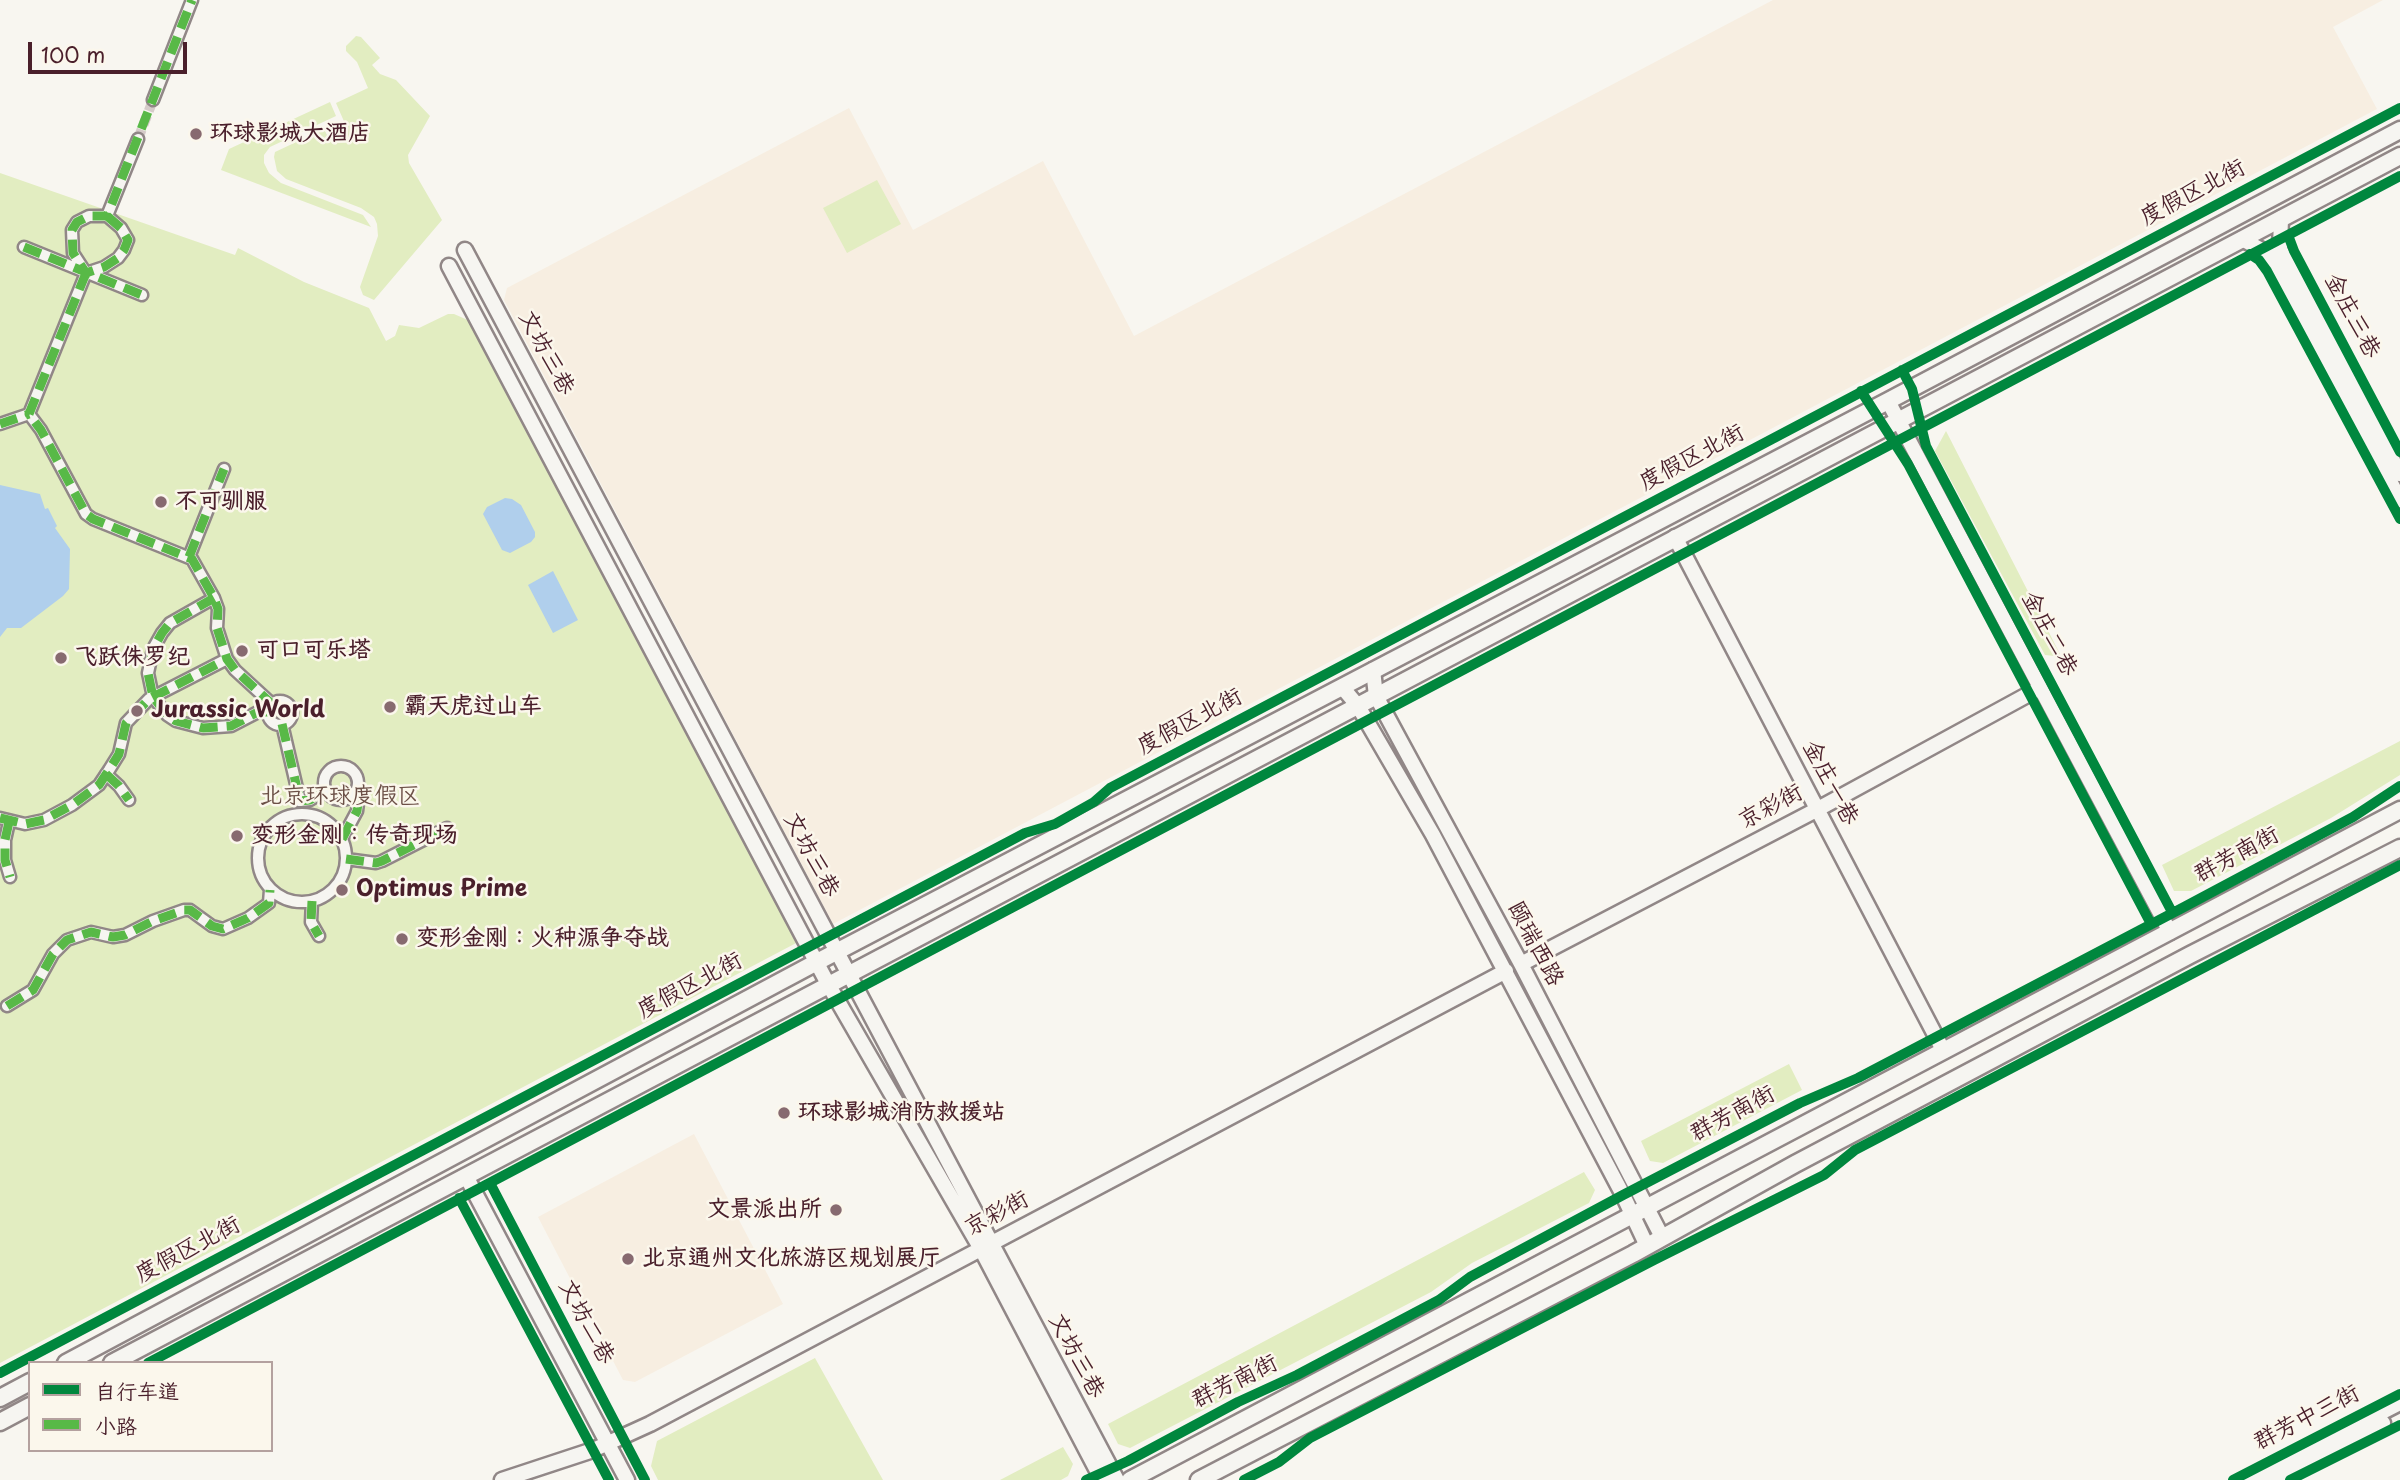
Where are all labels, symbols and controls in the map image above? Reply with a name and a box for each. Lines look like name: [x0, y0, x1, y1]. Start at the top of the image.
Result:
scale bar: [32, 28, 191, 72]
text: 100 m: [41, 38, 105, 70]
place label: 环球影城大酒店: [210, 120, 371, 148]
marker: 环球影城大酒店: [188, 126, 204, 142]
street label: 度假区北街: [2136, 154, 2250, 232]
street label: 金庄三巷: [2318, 269, 2386, 363]
street label: 文坊三巷: [512, 306, 580, 400]
street label: 度假区北街: [1635, 419, 1749, 497]
place label: 不可驯服: [175, 488, 267, 516]
marker: 不可驯服: [153, 494, 169, 510]
street label: 金庄二巷: [2015, 587, 2083, 681]
place label: 可口可乐塔: [256, 637, 371, 665]
marker: 可口可乐塔: [234, 643, 250, 659]
place label: 飞跃侏罗纪: [75, 644, 190, 672]
marker: 飞跃侏罗纪: [53, 650, 69, 666]
street label: 度假区北街: [1133, 683, 1247, 761]
place label: 霸天虎过山车: [404, 693, 542, 721]
place label: Jurassic World: [151, 697, 325, 725]
marker: 霸天虎过山车: [382, 699, 398, 715]
marker: Jurassic World: [129, 703, 145, 719]
street label: 金庄一巷: [1796, 736, 1864, 830]
street label: 京彩街: [1734, 779, 1808, 835]
park label: 北京环球度假区: [260, 783, 420, 811]
street label: 文坊三巷: [777, 808, 845, 902]
street label: 群芳南街: [2190, 821, 2284, 889]
place label: 变形金刚：传奇现场: [251, 822, 458, 850]
marker: 变形金刚：传奇现场: [229, 828, 245, 844]
place label: Optimus Prime: [356, 876, 527, 904]
marker: Optimus Prime: [334, 882, 350, 898]
street label: 颐瑞西路: [1501, 897, 1569, 991]
place label: 变形金刚：火种源争夺战: [416, 925, 669, 953]
marker: 变形金刚：火种源争夺战: [394, 931, 410, 947]
street label: 度假区北街: [633, 947, 747, 1025]
street label: 群芳南街: [1686, 1080, 1780, 1148]
place label: 环球影城消防救援站: [798, 1099, 1005, 1127]
marker: 环球影城消防救援站: [776, 1105, 792, 1121]
street label: 京彩街: [960, 1186, 1034, 1242]
place label: 文景派出所: [707, 1196, 822, 1224]
marker: 文景派出所: [828, 1202, 844, 1218]
street label: 度假区北街: [131, 1211, 245, 1289]
place label: 北京通州文化旅游区规划展厅: [642, 1245, 941, 1273]
marker: 北京通州文化旅游区规划展厅: [620, 1251, 636, 1267]
street label: 文坊二巷: [552, 1275, 620, 1369]
street label: 文坊三巷: [1042, 1309, 1110, 1403]
street label: 群芳南街: [1188, 1349, 1282, 1415]
legend: [28, 1361, 273, 1452]
text: 自行车道: [95, 1374, 179, 1406]
street label: 群芳中三街: [2250, 1380, 2364, 1456]
text: 小路: [95, 1409, 137, 1441]

